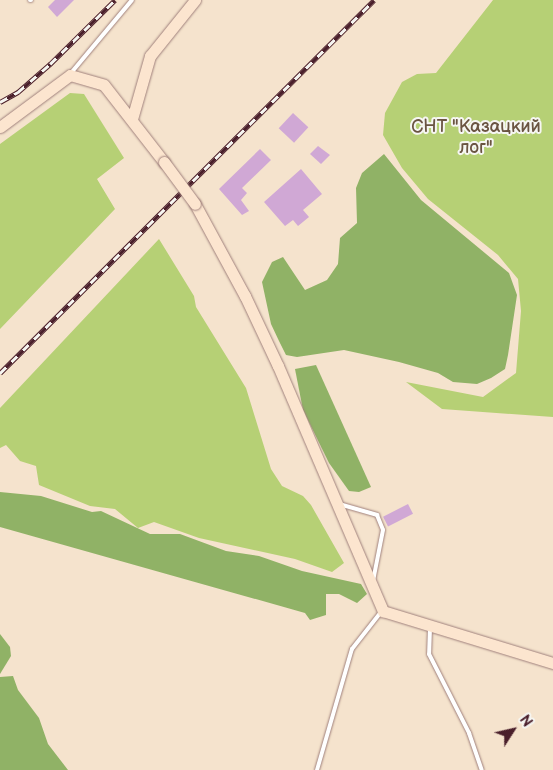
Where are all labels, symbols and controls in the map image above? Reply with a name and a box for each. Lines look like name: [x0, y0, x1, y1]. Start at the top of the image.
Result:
park label: СНТ "Казацкий лог": [411, 117, 541, 160]
north arrow: [488, 705, 538, 755]
text: N: [516, 712, 536, 730]

